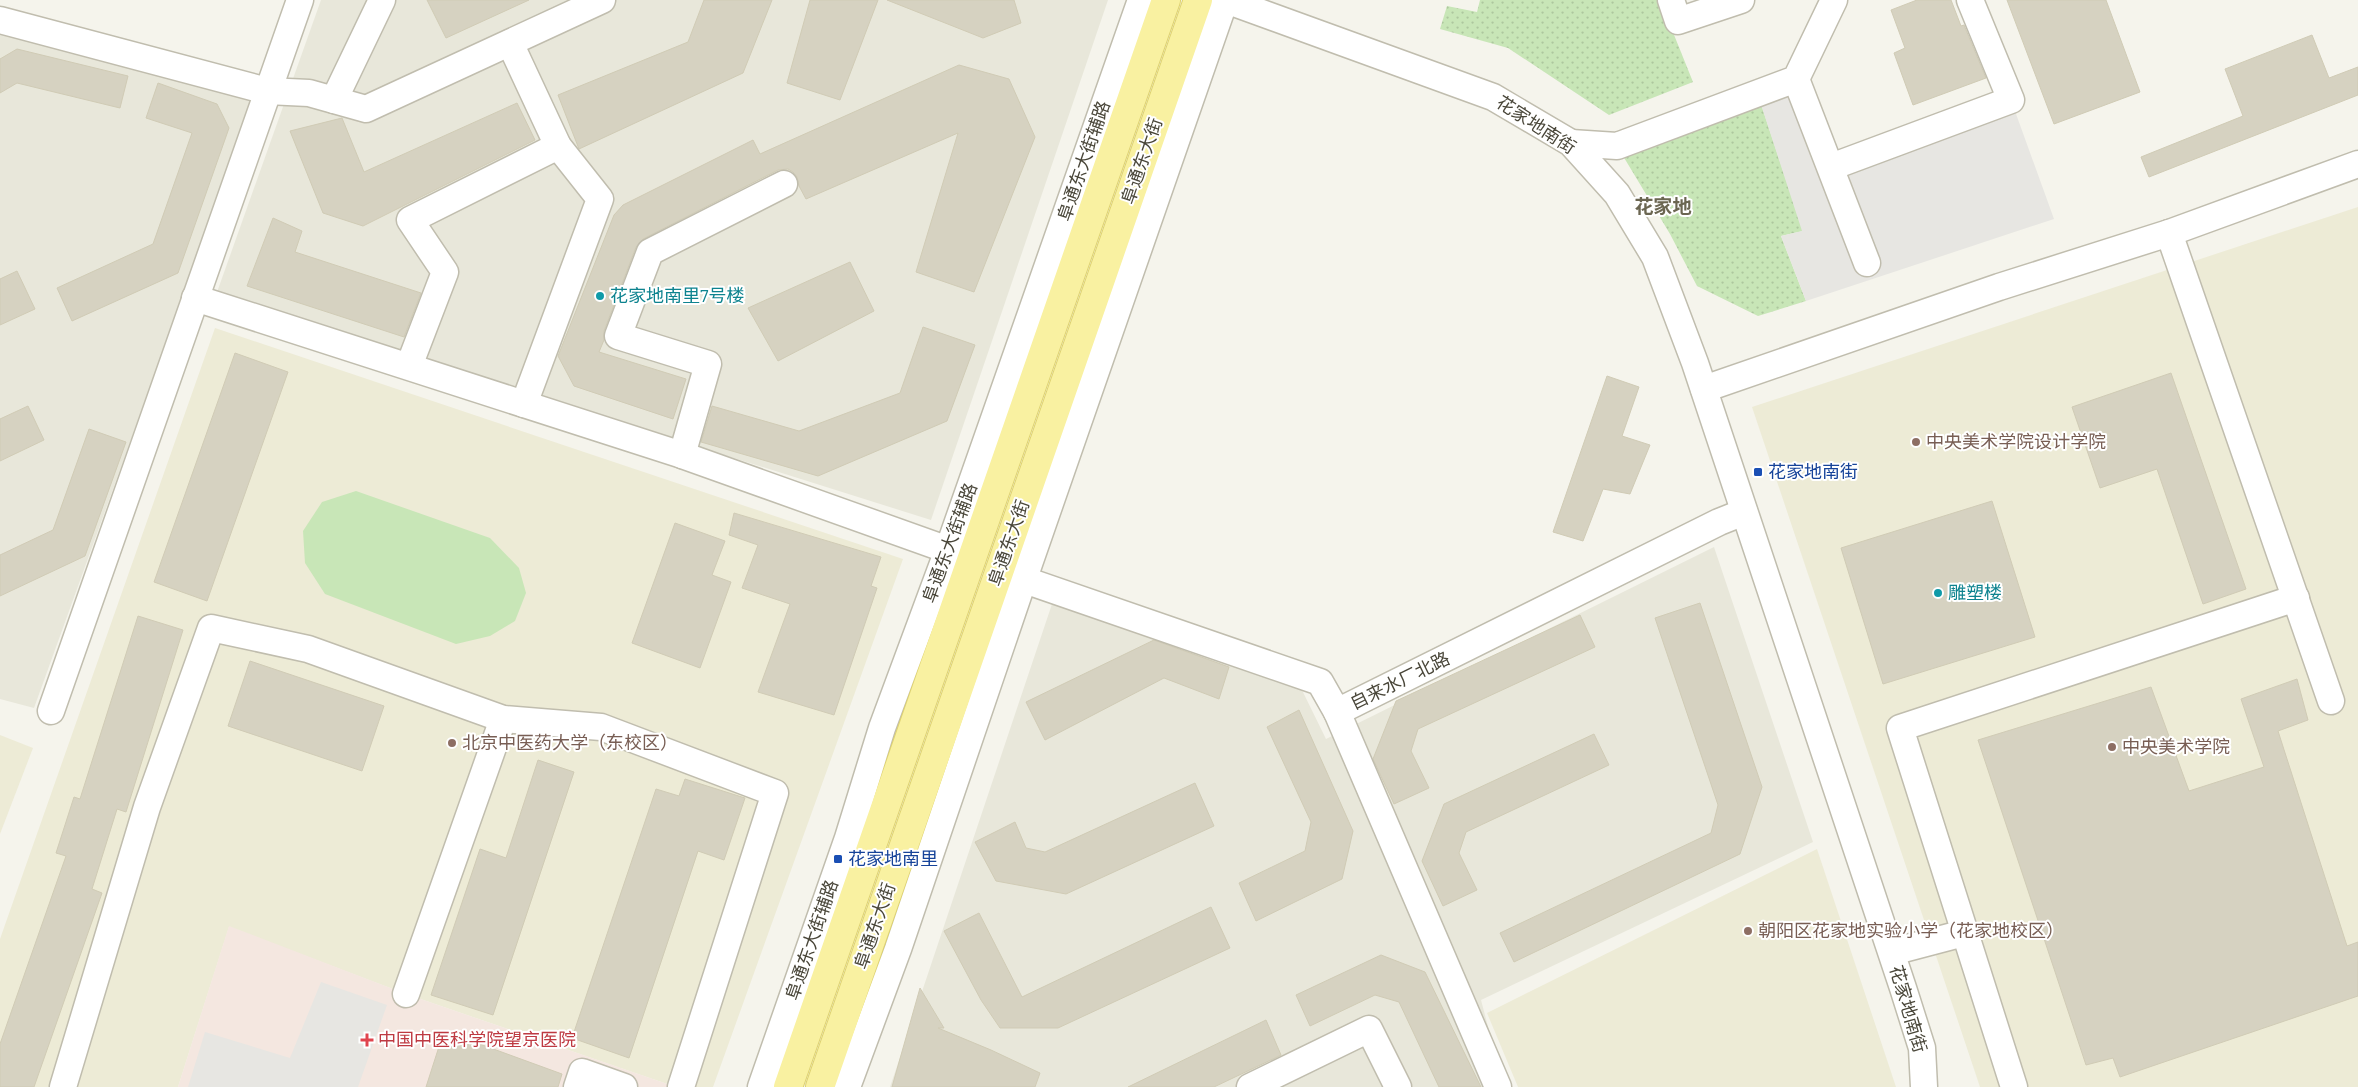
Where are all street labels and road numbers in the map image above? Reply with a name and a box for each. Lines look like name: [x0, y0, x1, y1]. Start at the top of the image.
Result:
street label: 花家地南街: [1493, 90, 1580, 158]
street label: 阜通东大街辅路: [1052, 98, 1114, 224]
street label: 阜通东大街: [1116, 115, 1166, 207]
street label: 阜通东大街辅路: [917, 480, 981, 606]
street label: 阜通东大街: [983, 497, 1033, 589]
street label: 自来水厂北路: [1346, 647, 1453, 714]
street label: 阜通东大街辅路: [780, 877, 842, 1003]
street label: 阜通东大街: [849, 880, 899, 972]
street label: 花家地南街: [1886, 962, 1932, 1055]

